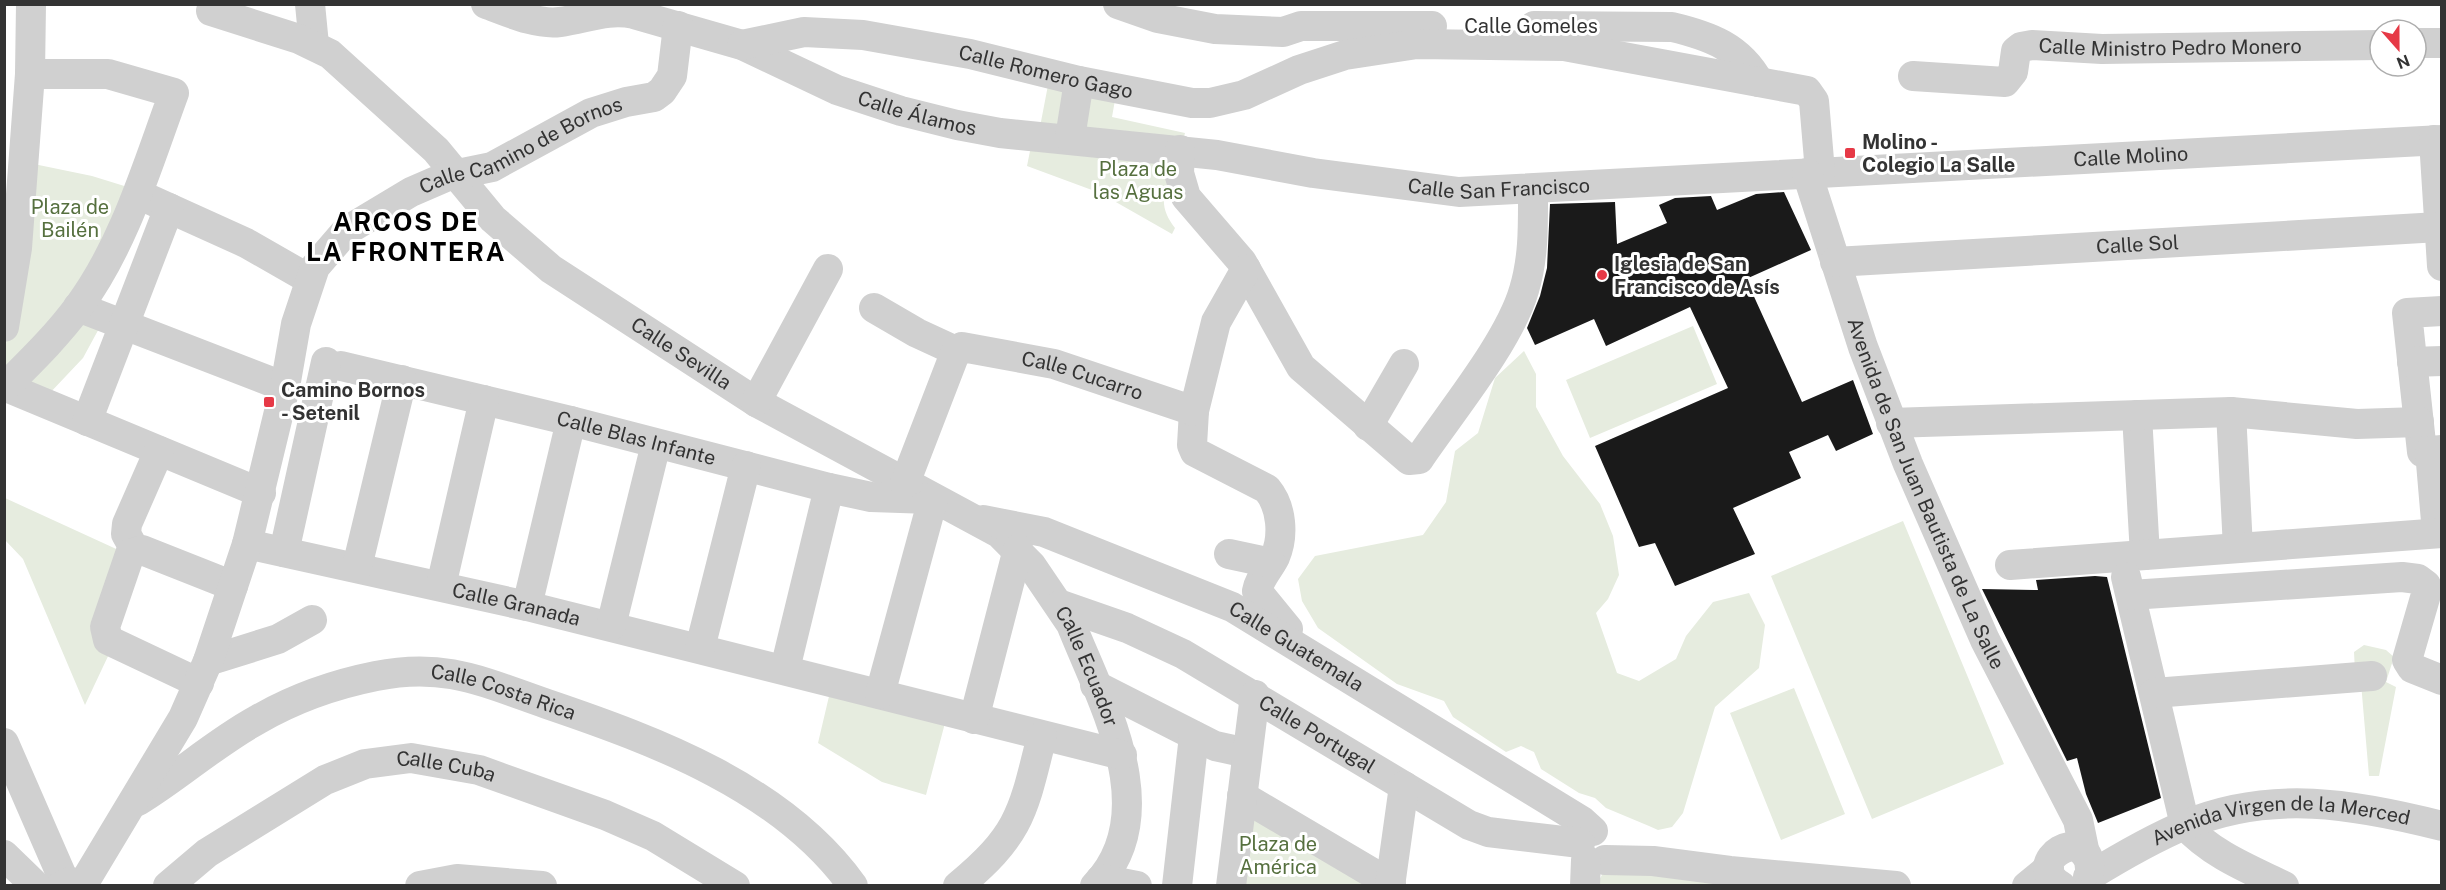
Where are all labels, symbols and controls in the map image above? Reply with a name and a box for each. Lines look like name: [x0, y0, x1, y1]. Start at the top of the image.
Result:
street label: Calle Gomeles: [1464, 14, 1598, 38]
north arrow: [2368, 18, 2428, 78]
street label: Calle Ministro Pedro Monero: [2038, 33, 2302, 61]
street label: Calle Romero Gago: [957, 40, 1135, 103]
text: N: [2394, 50, 2412, 73]
street label: Calle Álamos: [855, 86, 978, 140]
street label: Calle Camino de Bornos: [415, 92, 625, 199]
place label: Molino - Colegio La Salle: [1862, 130, 2015, 177]
street label: Calle Molino: [2073, 141, 2189, 171]
marker: Molino - Colegio La Salle: [1843, 146, 1857, 160]
park label: Plaza de las Aguas: [1093, 157, 1183, 204]
street label: Calle San Francisco: [1406, 173, 1591, 204]
park label: Plaza de Bailén: [31, 195, 109, 242]
district label: ARCOS DE LA FRONTERA: [306, 206, 506, 267]
street label: Calle Sol: [2095, 230, 2180, 259]
place label: Iglesia de San Francisco de Asís: [1614, 252, 1780, 299]
marker: Iglesia de San Francisco de Asís: [1595, 268, 1609, 282]
street label: Calle Sevilla: [627, 312, 736, 395]
street label: Avenida de San Juan Bautista de La Salle: [1842, 315, 2010, 673]
street label: Calle Cucarro: [1020, 346, 1146, 405]
place label: Camino Bornos - Setenil: [281, 378, 425, 425]
marker: Camino Bornos - Setenil: [262, 395, 276, 409]
street label: Calle Blas Infante: [554, 406, 718, 470]
street label: Calle Granada: [450, 578, 583, 631]
street label: Calle Guatemala: [1225, 596, 1368, 697]
street label: Calle Ecuador: [1050, 601, 1123, 730]
street label: Calle Costa Rica: [430, 660, 579, 725]
street label: Calle Portugal: [1254, 690, 1380, 778]
street label: Calle Cuba: [395, 746, 499, 787]
street label: Avenida Virgen de la Merced: [2148, 791, 2413, 851]
park label: Plaza de América: [1239, 832, 1317, 879]

